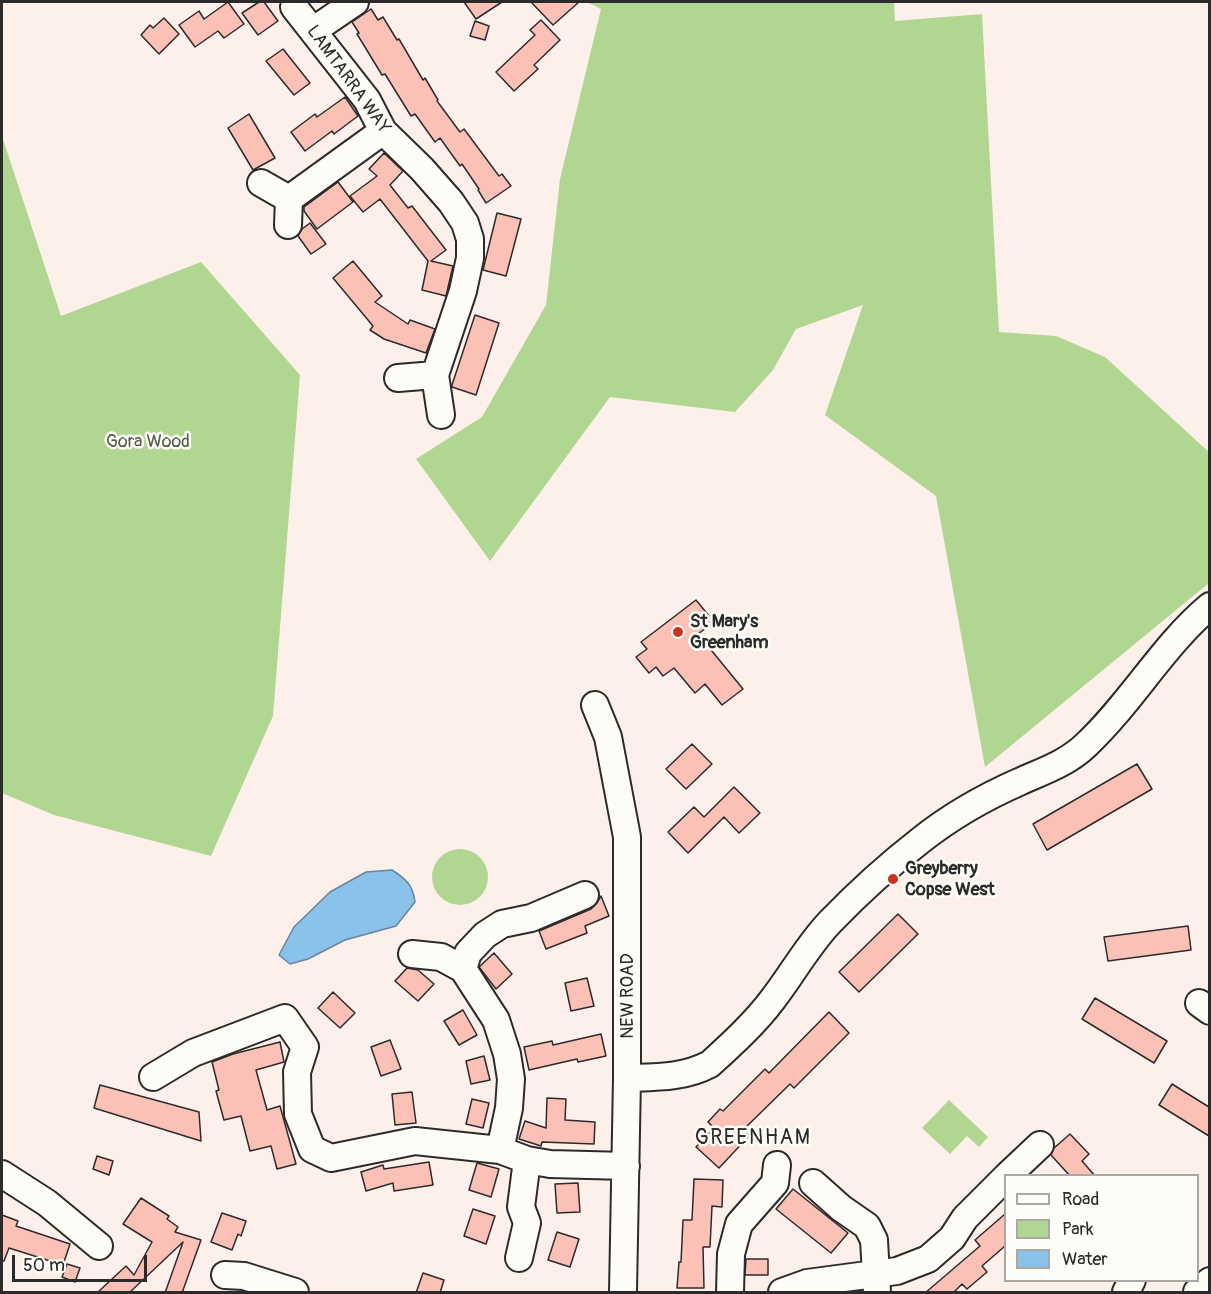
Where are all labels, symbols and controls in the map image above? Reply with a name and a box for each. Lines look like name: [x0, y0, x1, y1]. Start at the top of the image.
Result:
street label: LAMTARRA WAY: [301, 22, 395, 138]
park label: Gora Wood: [106, 431, 190, 453]
place label: St Mary's Greenham: [690, 611, 768, 654]
marker: St Mary's Greenham: [671, 625, 685, 639]
place label: Greyberry Copse West: [905, 858, 995, 900]
marker: Greyberry Copse West: [886, 872, 900, 886]
street label: NEW ROAD: [617, 953, 639, 1039]
district label: GREENHAM: [695, 1126, 811, 1152]
legend: [1004, 1174, 1199, 1282]
text: Road: [1062, 1188, 1099, 1211]
text: Park: [1062, 1218, 1094, 1241]
scale bar: [15, 1243, 150, 1281]
text: Water: [1062, 1248, 1108, 1271]
text: 50 m: [23, 1254, 65, 1277]

